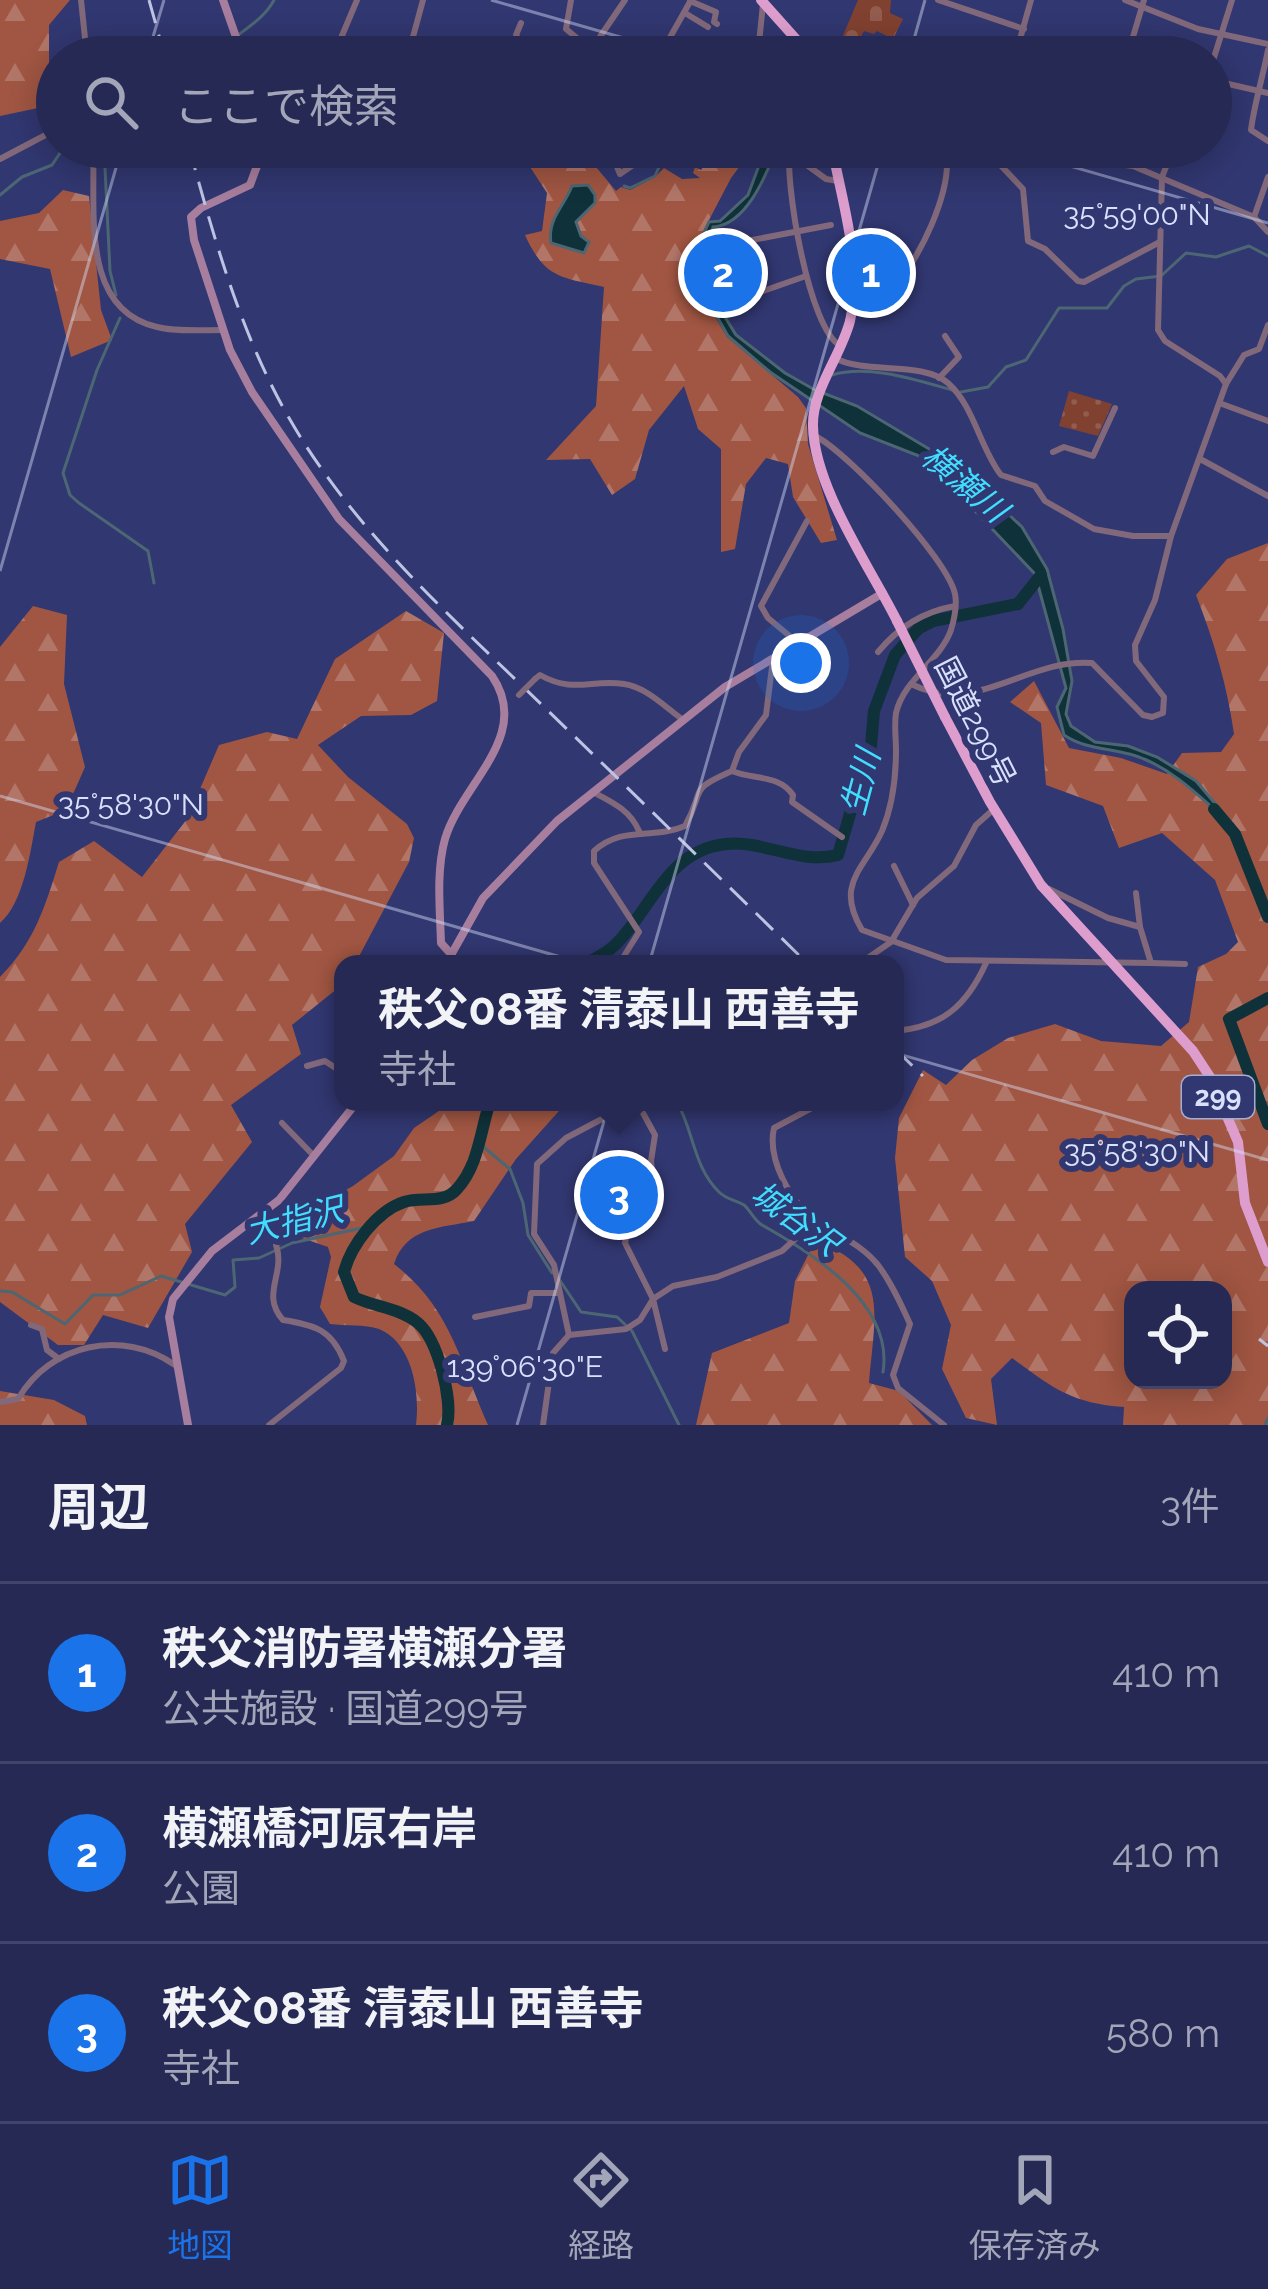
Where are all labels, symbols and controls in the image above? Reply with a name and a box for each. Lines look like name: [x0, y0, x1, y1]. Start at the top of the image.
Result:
search box: [36, 36, 1232, 168]
icon: search: [78, 69, 144, 135]
text: ここで検索: [174, 80, 399, 133]
text: 35°59'00"N: [1063, 197, 1211, 232]
pin: 2: [684, 228, 762, 318]
pin: 1: [832, 228, 910, 318]
water label: 横瀬川: [914, 437, 1017, 532]
your location: [771, 633, 831, 693]
street label: 国道299号: [928, 651, 1023, 792]
water label: 生川: [833, 742, 889, 819]
text: 35°58'30"N: [58, 787, 204, 822]
popup: [334, 955, 904, 1111]
text: 秩父08番 清泰山 西善寺: [378, 983, 860, 1036]
text: 寺社: [378, 1046, 456, 1092]
road number: 299: [1182, 1076, 1254, 1118]
text: 35°58'30"N: [1064, 1134, 1210, 1169]
pin: 3: [580, 1150, 658, 1240]
water label: 城谷沢: [744, 1174, 850, 1266]
water label: 大指沢: [241, 1189, 351, 1251]
map controls: [1124, 1281, 1232, 1389]
button: locate: [1124, 1281, 1232, 1389]
text: 139°06'30"E: [447, 1349, 603, 1384]
text: 周辺: [48, 1477, 150, 1537]
text: 3件: [1160, 1483, 1220, 1529]
text: 秩父消防署横瀬分署: [162, 1622, 567, 1675]
text: 1: [77, 1650, 97, 1696]
text: 410 m: [1112, 1650, 1220, 1696]
text: 公共施設 · 国道299号: [162, 1685, 528, 1731]
text: 横瀬橋河原右岸: [162, 1802, 477, 1855]
text: 2: [76, 1830, 98, 1876]
text: 410 m: [1112, 1830, 1220, 1876]
text: 公園: [162, 1865, 240, 1911]
text: 秩父08番 清泰山 西善寺: [162, 1982, 643, 2035]
text: 3: [76, 2010, 98, 2056]
text: 580 m: [1106, 2010, 1220, 2056]
text: 寺社: [162, 2045, 240, 2091]
tab: 地図: [167, 2147, 233, 2267]
tab: 経路: [568, 2147, 634, 2267]
tab: 保存済み: [969, 2147, 1101, 2267]

